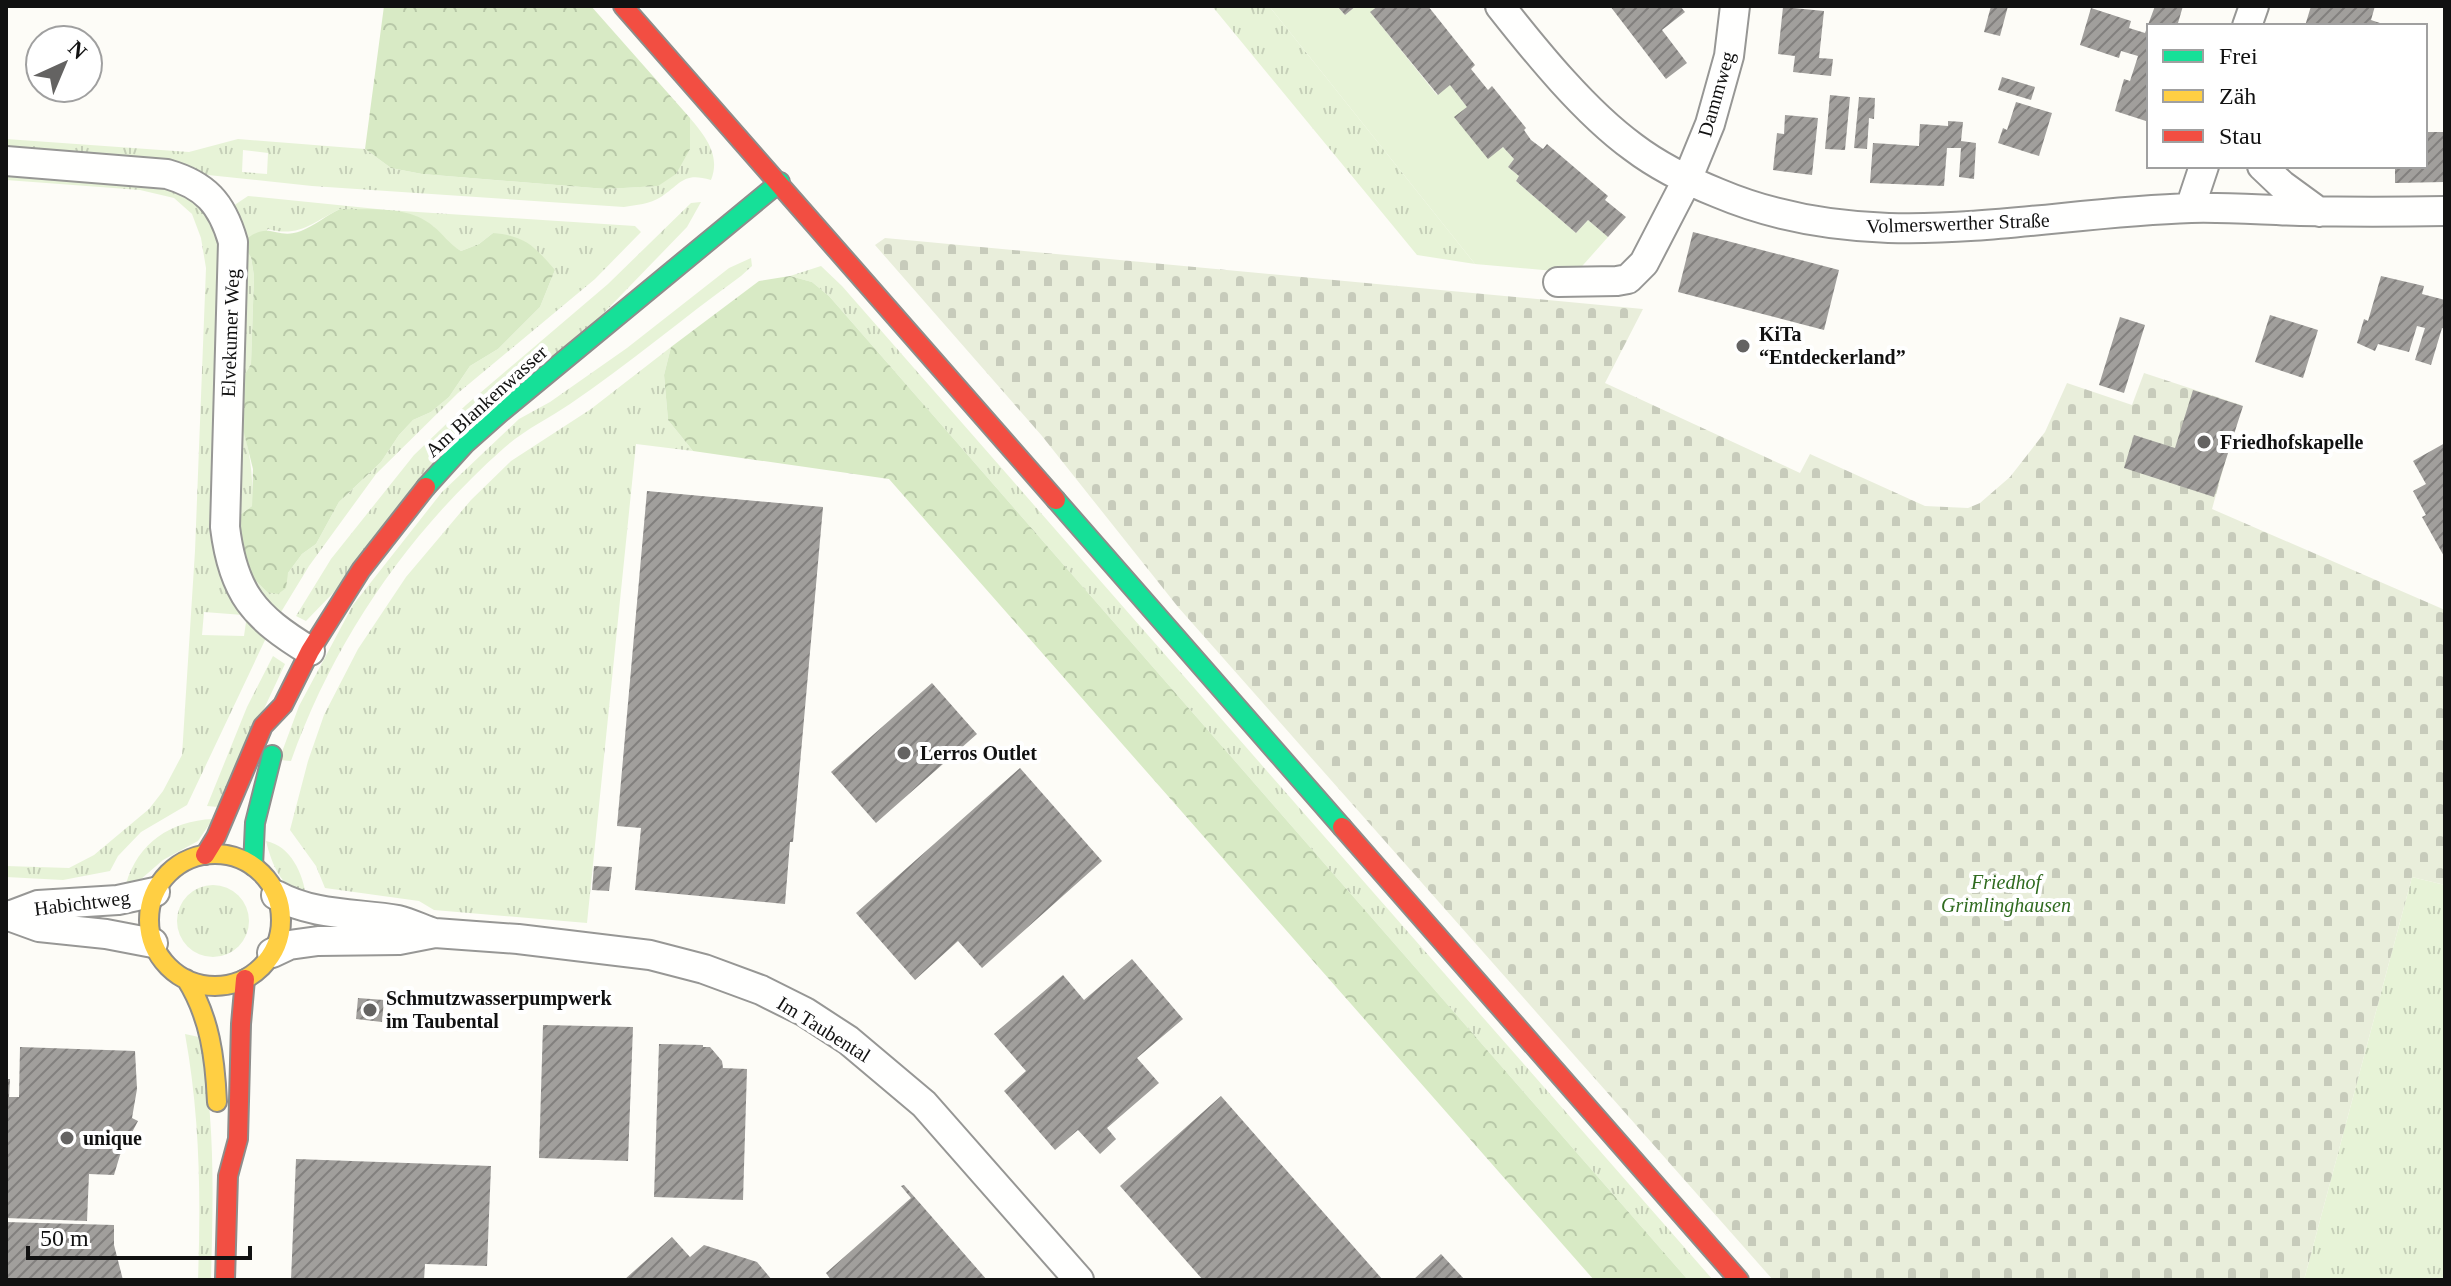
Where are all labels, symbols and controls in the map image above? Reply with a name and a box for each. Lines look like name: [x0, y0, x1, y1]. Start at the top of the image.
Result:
north arrow: [24, 24, 104, 104]
legend: [2147, 24, 2427, 168]
text: N: [63, 35, 92, 65]
text: Frei: [2219, 43, 2258, 69]
street label: Dammweg: [1693, 49, 1740, 139]
text: Zäh: [2219, 83, 2256, 109]
text: Stau: [2219, 123, 2262, 149]
street label: Volmerswerther Straße: [1866, 209, 2050, 237]
street label: Elvekumer Weg: [217, 268, 244, 398]
place label: KiTa “Entdeckerland”: [1759, 323, 1906, 368]
marker: KiTa “Entdeckerland”: [1734, 337, 1752, 355]
street label: Am Blankenwasser: [421, 340, 552, 461]
place label: Friedhofskapelle: [2220, 431, 2363, 454]
marker: Friedhofskapelle: [2195, 433, 2213, 451]
place label: Lerros Outlet: [920, 742, 1037, 764]
marker: Lerros Outlet: [895, 744, 913, 762]
park label: Friedhof Grimlinghausen: [1941, 871, 2071, 917]
street label: Habichtweg: [33, 886, 131, 921]
place label: Schmutzwasserpumpwerk im Taubental: [386, 987, 612, 1032]
street label: Im Taubental: [773, 992, 875, 1066]
marker: Schmutzwasserpumpwerk im Taubental: [361, 1001, 379, 1019]
place label: unique: [83, 1127, 142, 1150]
marker: unique: [58, 1129, 76, 1147]
scale bar: [28, 1210, 250, 1260]
text: 50 m: [40, 1225, 89, 1251]

